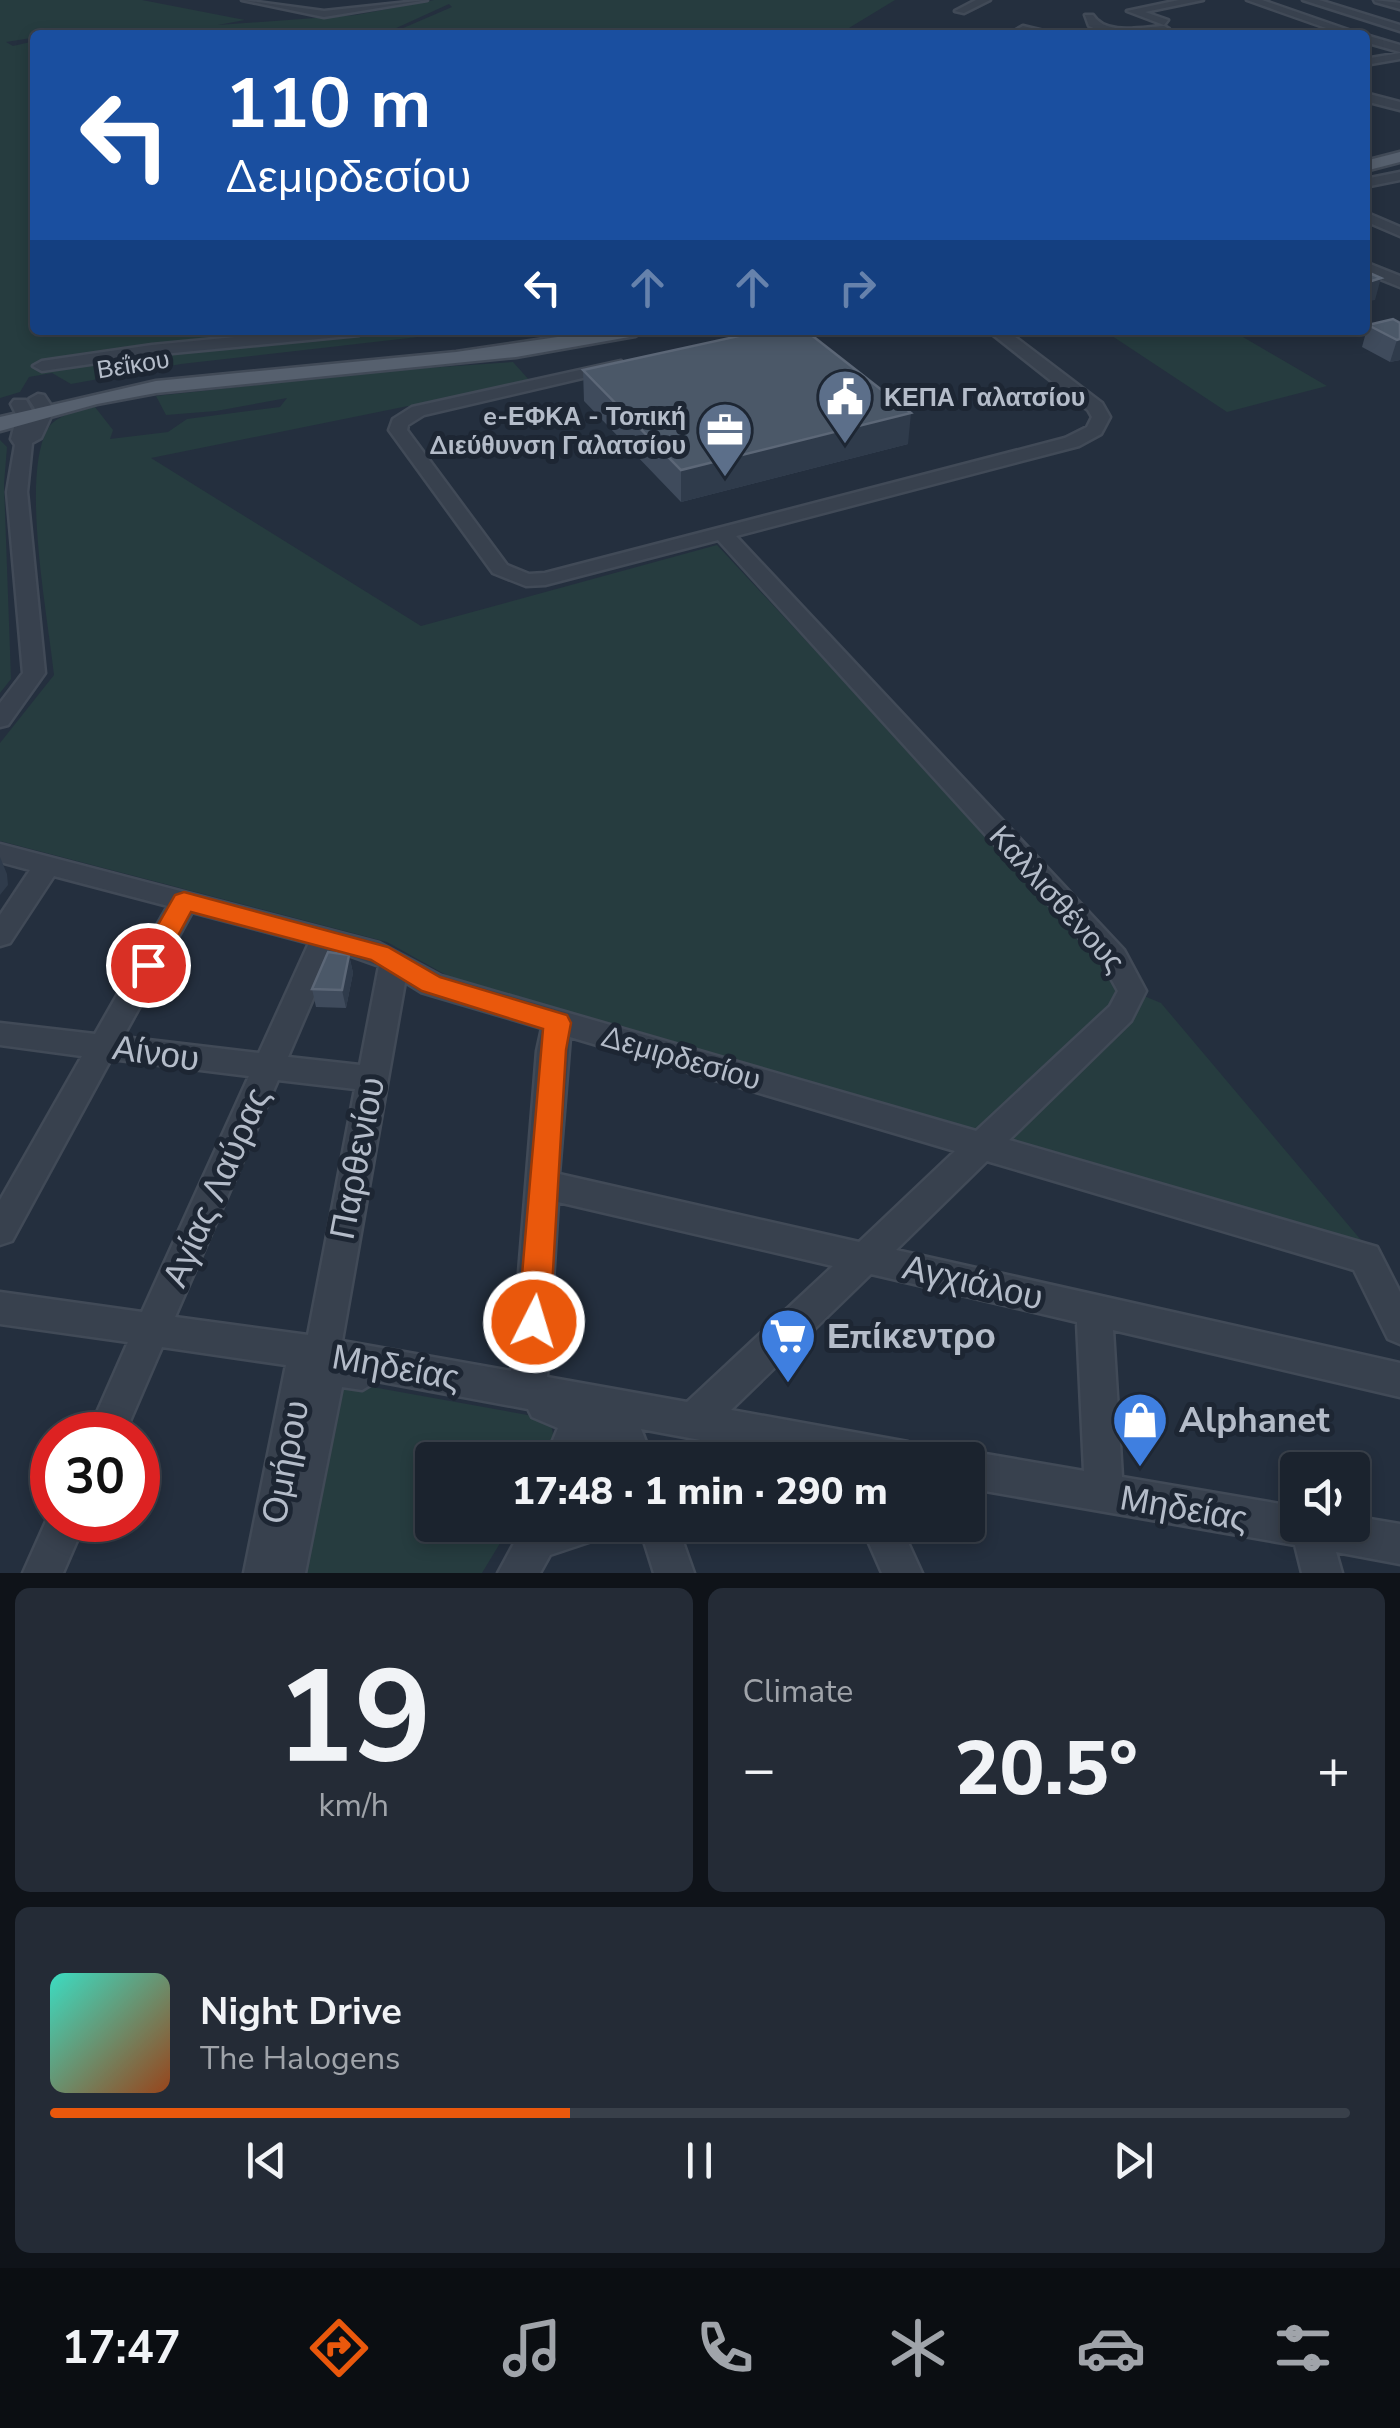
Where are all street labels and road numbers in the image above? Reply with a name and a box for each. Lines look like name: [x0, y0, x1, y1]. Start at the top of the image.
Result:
street label: Βεΐκου: [94, 342, 172, 388]
street label: Καλλισθένους: [980, 817, 1134, 982]
street label: Δεμιρδεσίου: [596, 1016, 765, 1101]
street label: Αίνου: [109, 1024, 202, 1083]
street label: Παρθενίου: [319, 1073, 396, 1243]
street label: Αγίας Λαύρας: [151, 1080, 281, 1294]
street label: Αγχιάλου: [898, 1244, 1047, 1321]
street label: Μηδείας: [329, 1333, 463, 1402]
street label: Ομήρου: [251, 1396, 320, 1528]
street label: Μηδείας: [1117, 1474, 1251, 1543]

